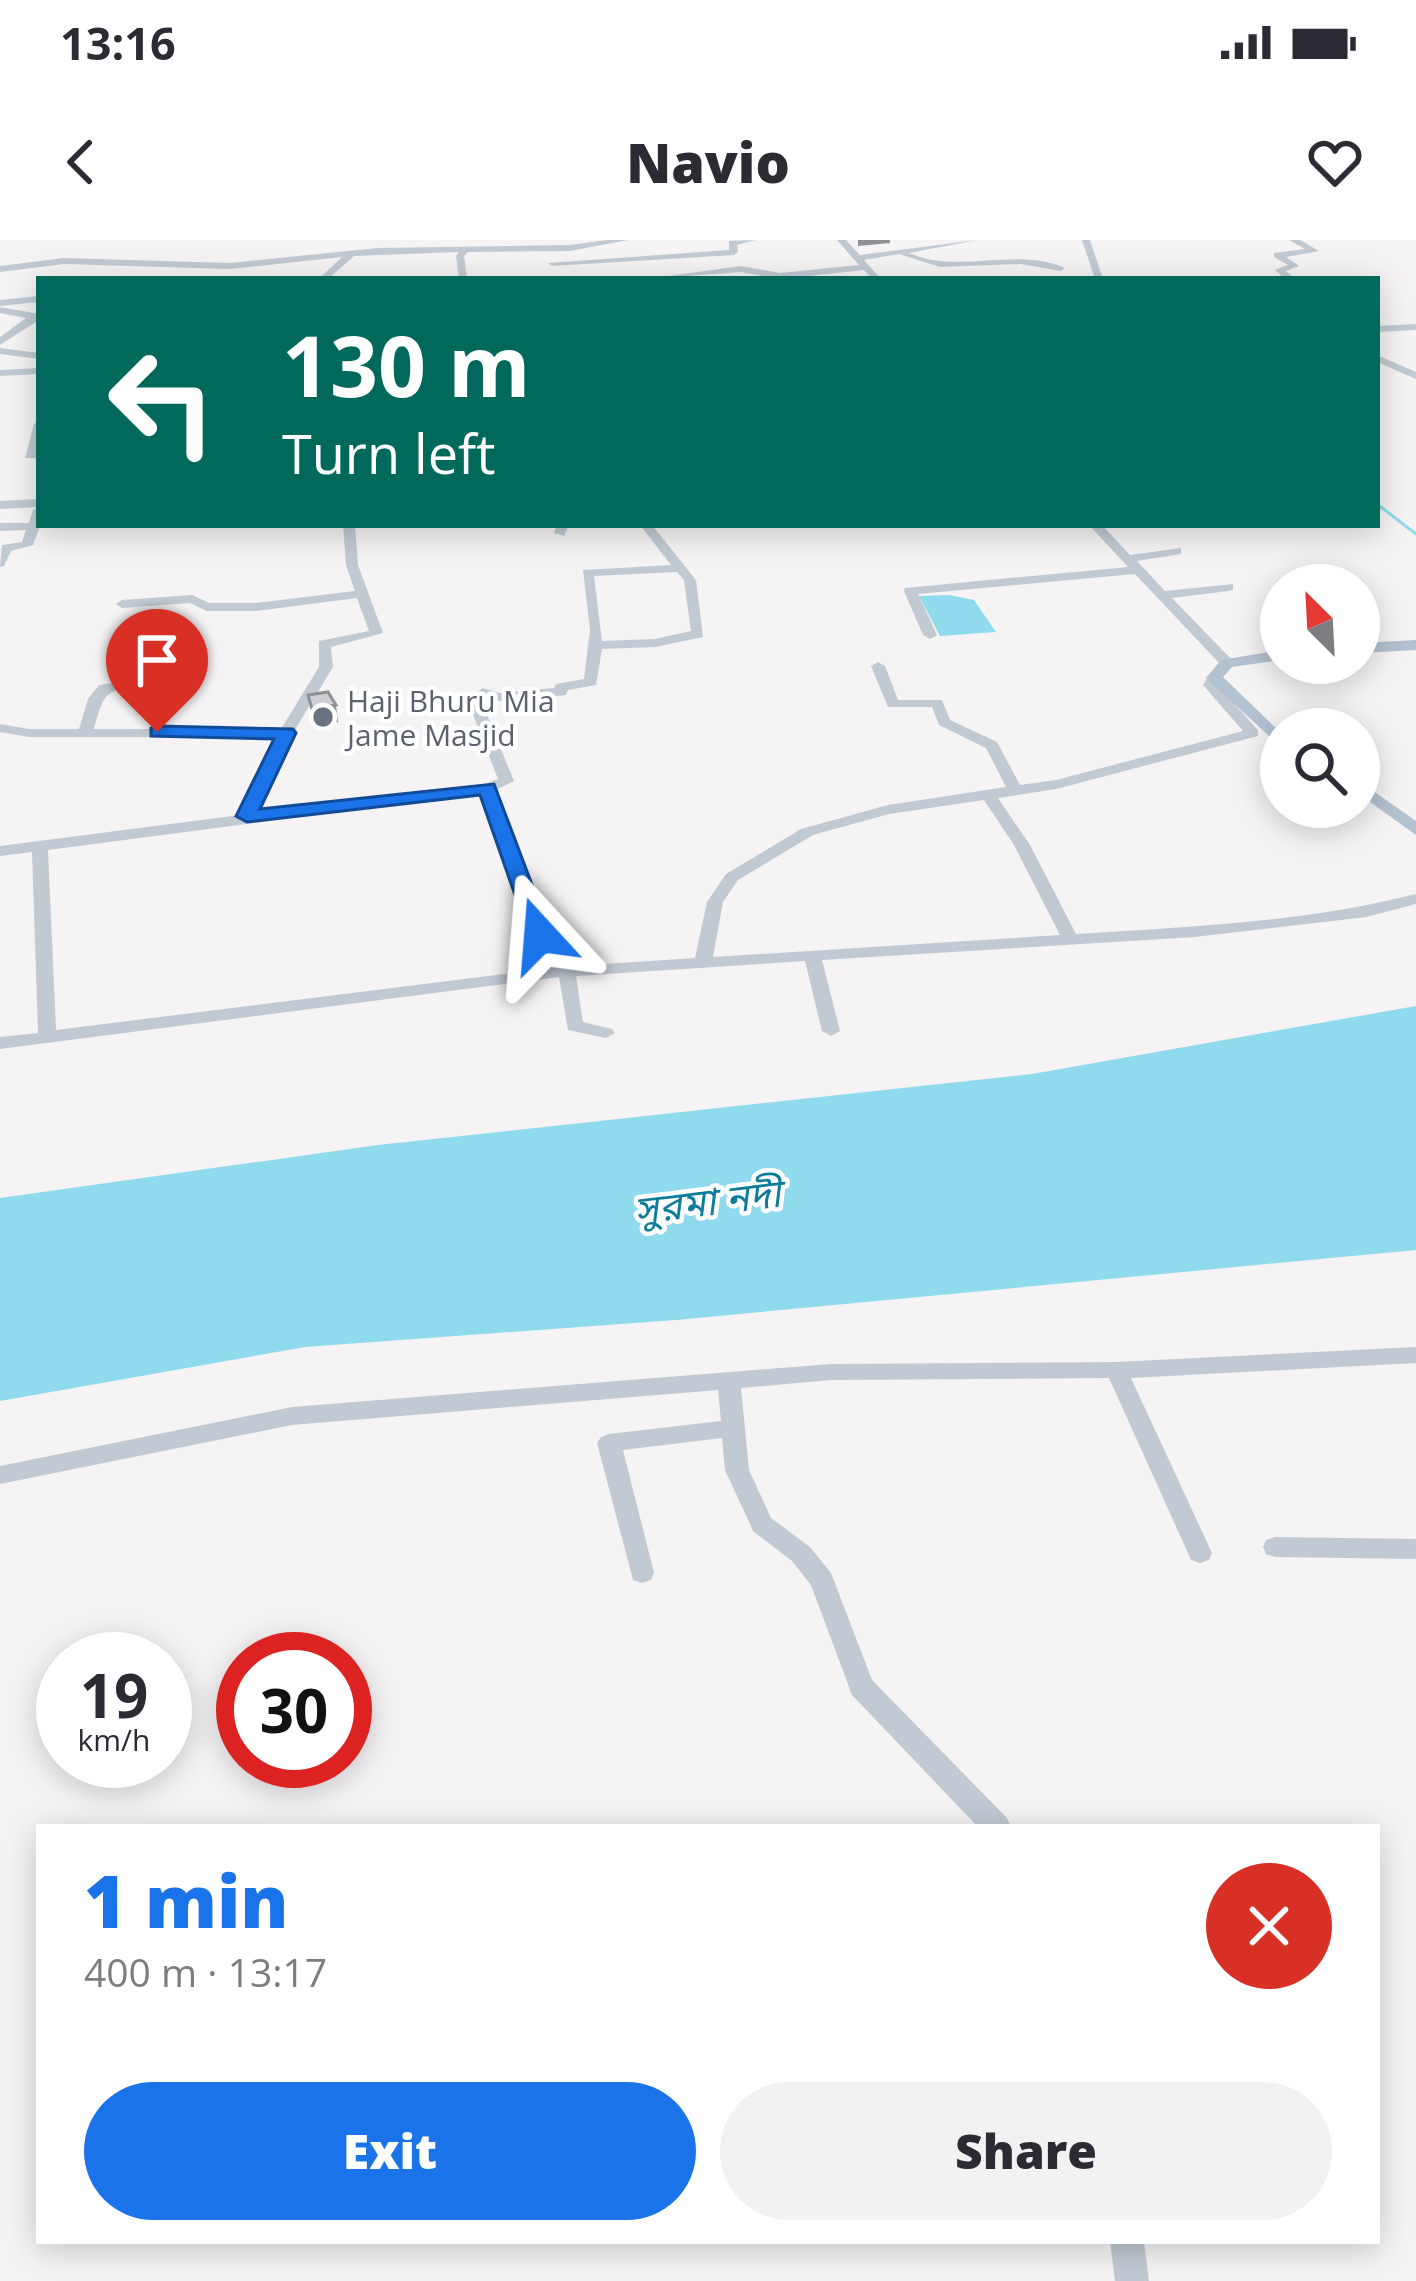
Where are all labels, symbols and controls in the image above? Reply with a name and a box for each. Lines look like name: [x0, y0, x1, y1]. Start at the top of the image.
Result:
text: 13:16: [60, 12, 176, 73]
text: Navio: [626, 125, 790, 199]
icon: back: [48, 129, 114, 195]
icon: heart: [1302, 129, 1368, 195]
text: 130 m: [282, 307, 530, 422]
icon: left: [84, 324, 240, 480]
text: Turn left: [282, 416, 495, 490]
north arrow: [1260, 564, 1380, 684]
map controls: [1260, 564, 1380, 828]
pin: [106, 609, 208, 732]
icon: arrive: [124, 627, 190, 693]
place label: Haji Bhuru Mia Jame Masjid: [344, 680, 555, 755]
marker: Haji Bhuru Mia Jame Masjid: [310, 704, 336, 730]
button: search: [1260, 708, 1380, 828]
position arrow: [477, 872, 603, 998]
water label: সুরমা নদী: [631, 1164, 790, 1235]
speed limit sign: 30: [216, 1632, 372, 1788]
text: 19: [80, 1654, 148, 1736]
text: km/h: [78, 1719, 150, 1760]
text: 1 min: [84, 1851, 289, 1949]
button: close: [1206, 1863, 1332, 1989]
text: 400 m · 13:17: [84, 1945, 327, 1998]
button: Exit: [84, 2082, 696, 2220]
button: Share: [720, 2082, 1332, 2220]

